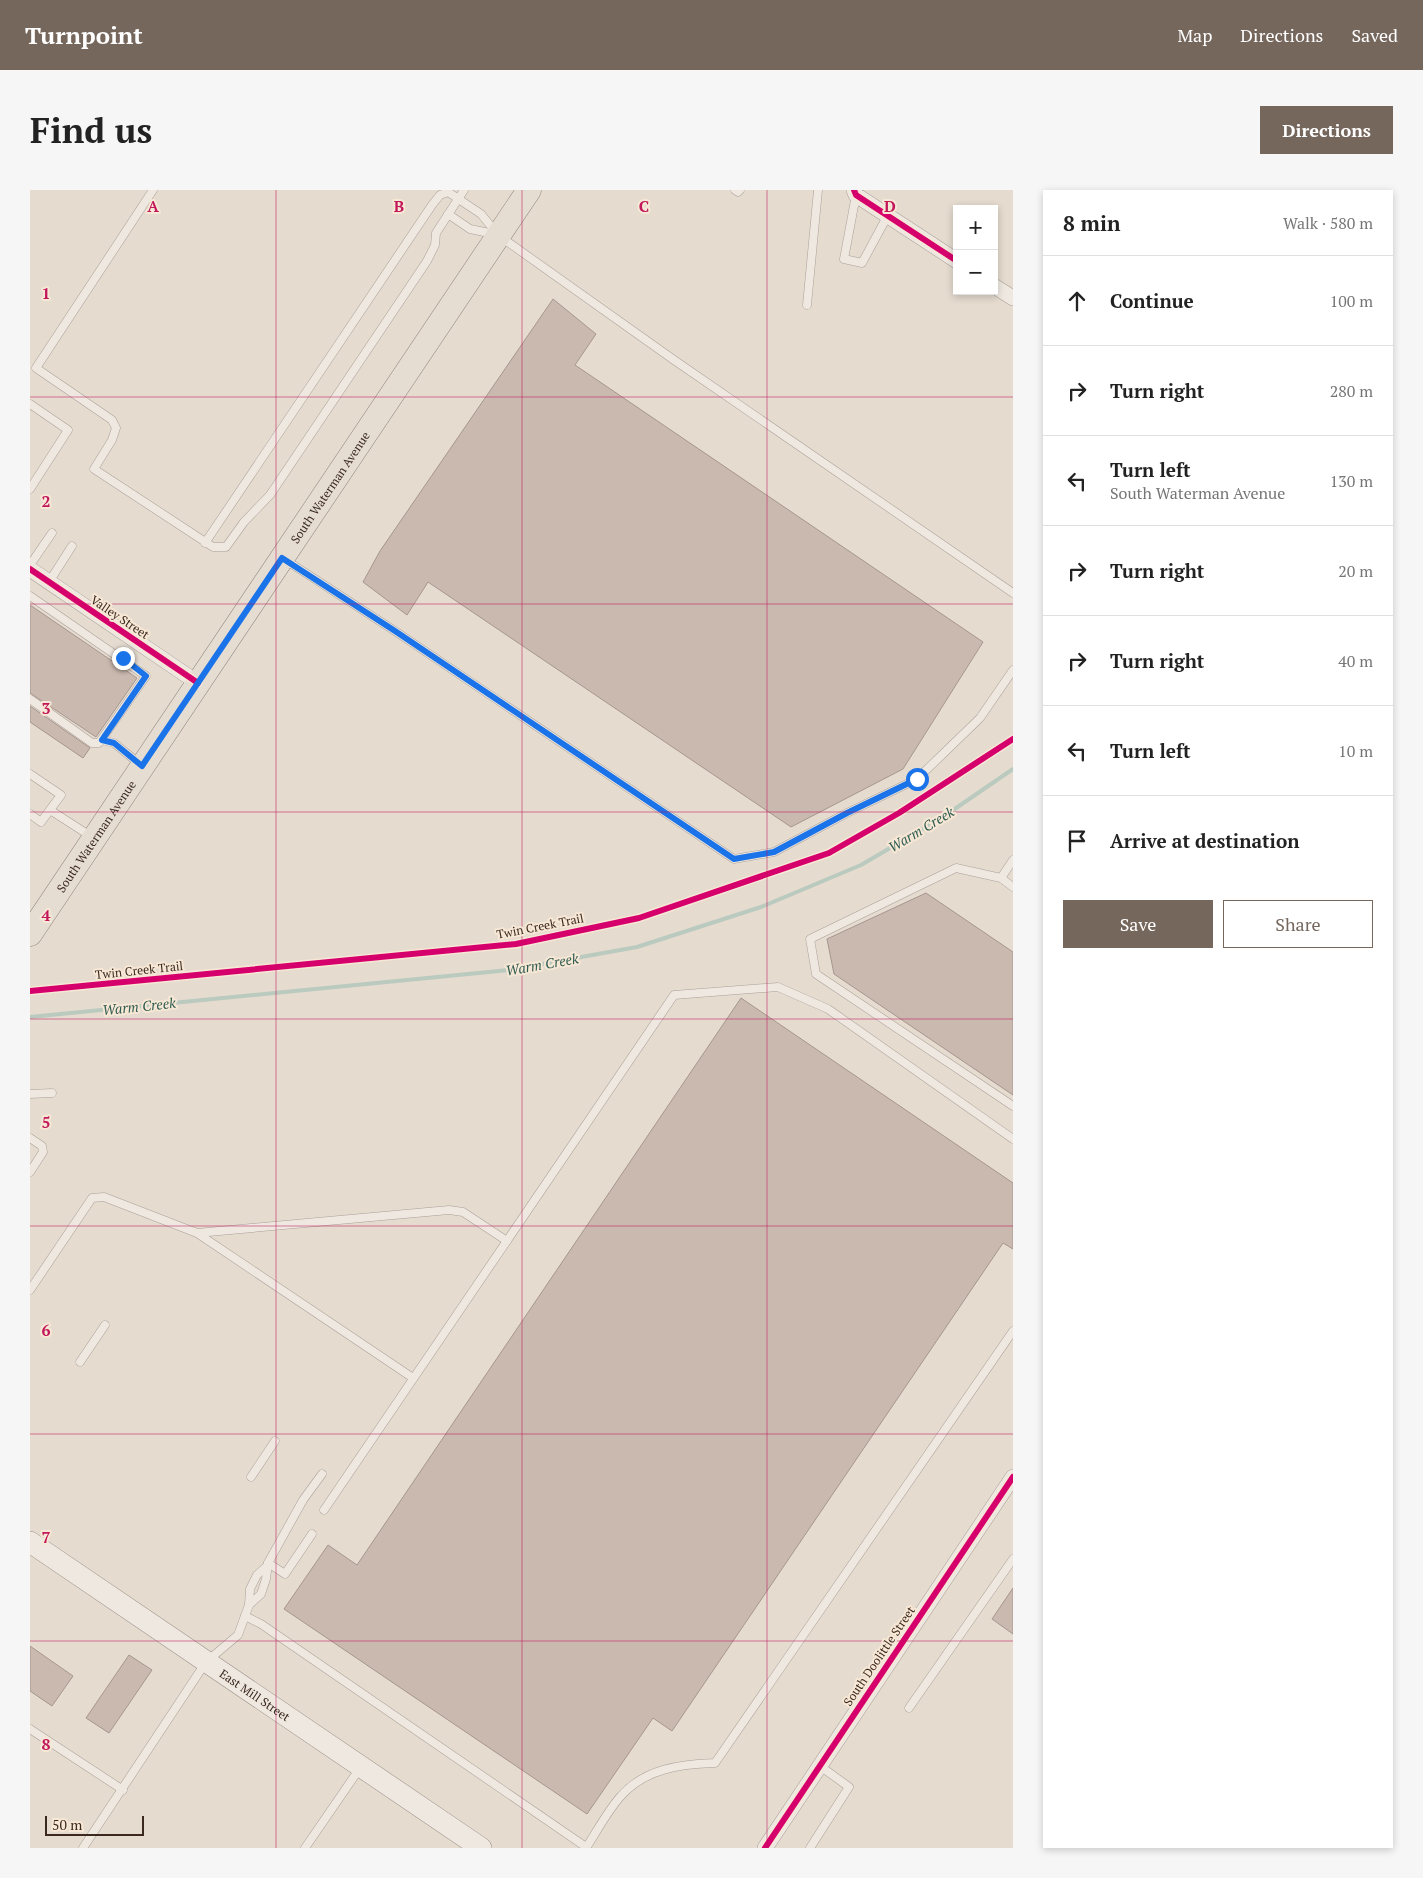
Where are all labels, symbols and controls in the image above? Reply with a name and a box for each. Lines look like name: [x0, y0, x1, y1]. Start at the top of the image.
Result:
text: Turnpoint: [25, 19, 143, 51]
text: Map: [1177, 23, 1212, 47]
text: Directions: [1240, 23, 1323, 47]
text: Saved: [1351, 23, 1398, 47]
button: Directions: [1260, 106, 1393, 154]
text: Find us: [30, 107, 152, 153]
text: A: [147, 195, 159, 217]
text: B: [394, 195, 404, 217]
text: C: [639, 195, 649, 217]
text: D: [884, 195, 896, 217]
map controls: [953, 205, 998, 295]
button: +: [953, 205, 998, 250]
text: 8 min: [1063, 209, 1120, 237]
text: Walk · 580 m: [1283, 212, 1373, 234]
button: −: [953, 250, 998, 295]
text: 1: [41, 282, 51, 304]
icon: ahead: [1063, 287, 1091, 315]
text: Continue: [1110, 288, 1194, 313]
text: 100 m: [1330, 290, 1373, 312]
icon: right: [1063, 377, 1091, 405]
text: Turn right: [1110, 378, 1204, 403]
text: 280 m: [1330, 380, 1373, 402]
street label: South Waterman Avenue: [287, 428, 373, 546]
text: Turn left: [1110, 457, 1191, 482]
icon: left: [1063, 467, 1091, 495]
text: 130 m: [1330, 470, 1373, 492]
text: South Waterman Avenue: [1110, 482, 1285, 504]
text: 2: [41, 490, 51, 512]
icon: right: [1063, 557, 1091, 585]
text: Turn right: [1110, 558, 1204, 583]
text: 20 m: [1338, 560, 1373, 582]
street label: Valley Street: [88, 592, 153, 642]
route end: [112, 647, 135, 670]
icon: right: [1063, 647, 1091, 675]
text: Turn right: [1110, 648, 1204, 673]
text: 40 m: [1338, 650, 1373, 672]
text: 3: [41, 697, 51, 719]
icon: left: [1063, 737, 1091, 765]
text: Turn left: [1110, 738, 1191, 763]
text: 10 m: [1338, 740, 1373, 762]
route start: [906, 768, 929, 791]
street label: South Waterman Avenue: [53, 777, 139, 895]
water label: Warm Creek: [885, 802, 958, 856]
icon: arrive: [1063, 827, 1091, 855]
text: Arrive at destination: [1110, 828, 1299, 853]
button: Save: [1063, 900, 1213, 948]
button: Share: [1223, 900, 1373, 948]
text: 4: [41, 904, 51, 926]
street label: Twin Creek Trail: [495, 910, 585, 942]
water label: Warm Creek: [504, 948, 580, 980]
street label: Twin Creek Trail: [94, 958, 184, 982]
water label: Warm Creek: [101, 993, 177, 1019]
text: 5: [41, 1111, 51, 1133]
text: 6: [41, 1319, 51, 1341]
text: 7: [41, 1526, 51, 1548]
street label: South Doolittle Street: [840, 1603, 918, 1709]
street label: East Mill Street: [217, 1666, 294, 1724]
text: 8: [41, 1733, 51, 1755]
scale bar: [45, 1813, 144, 1836]
text: 50 m: [52, 1815, 82, 1834]

